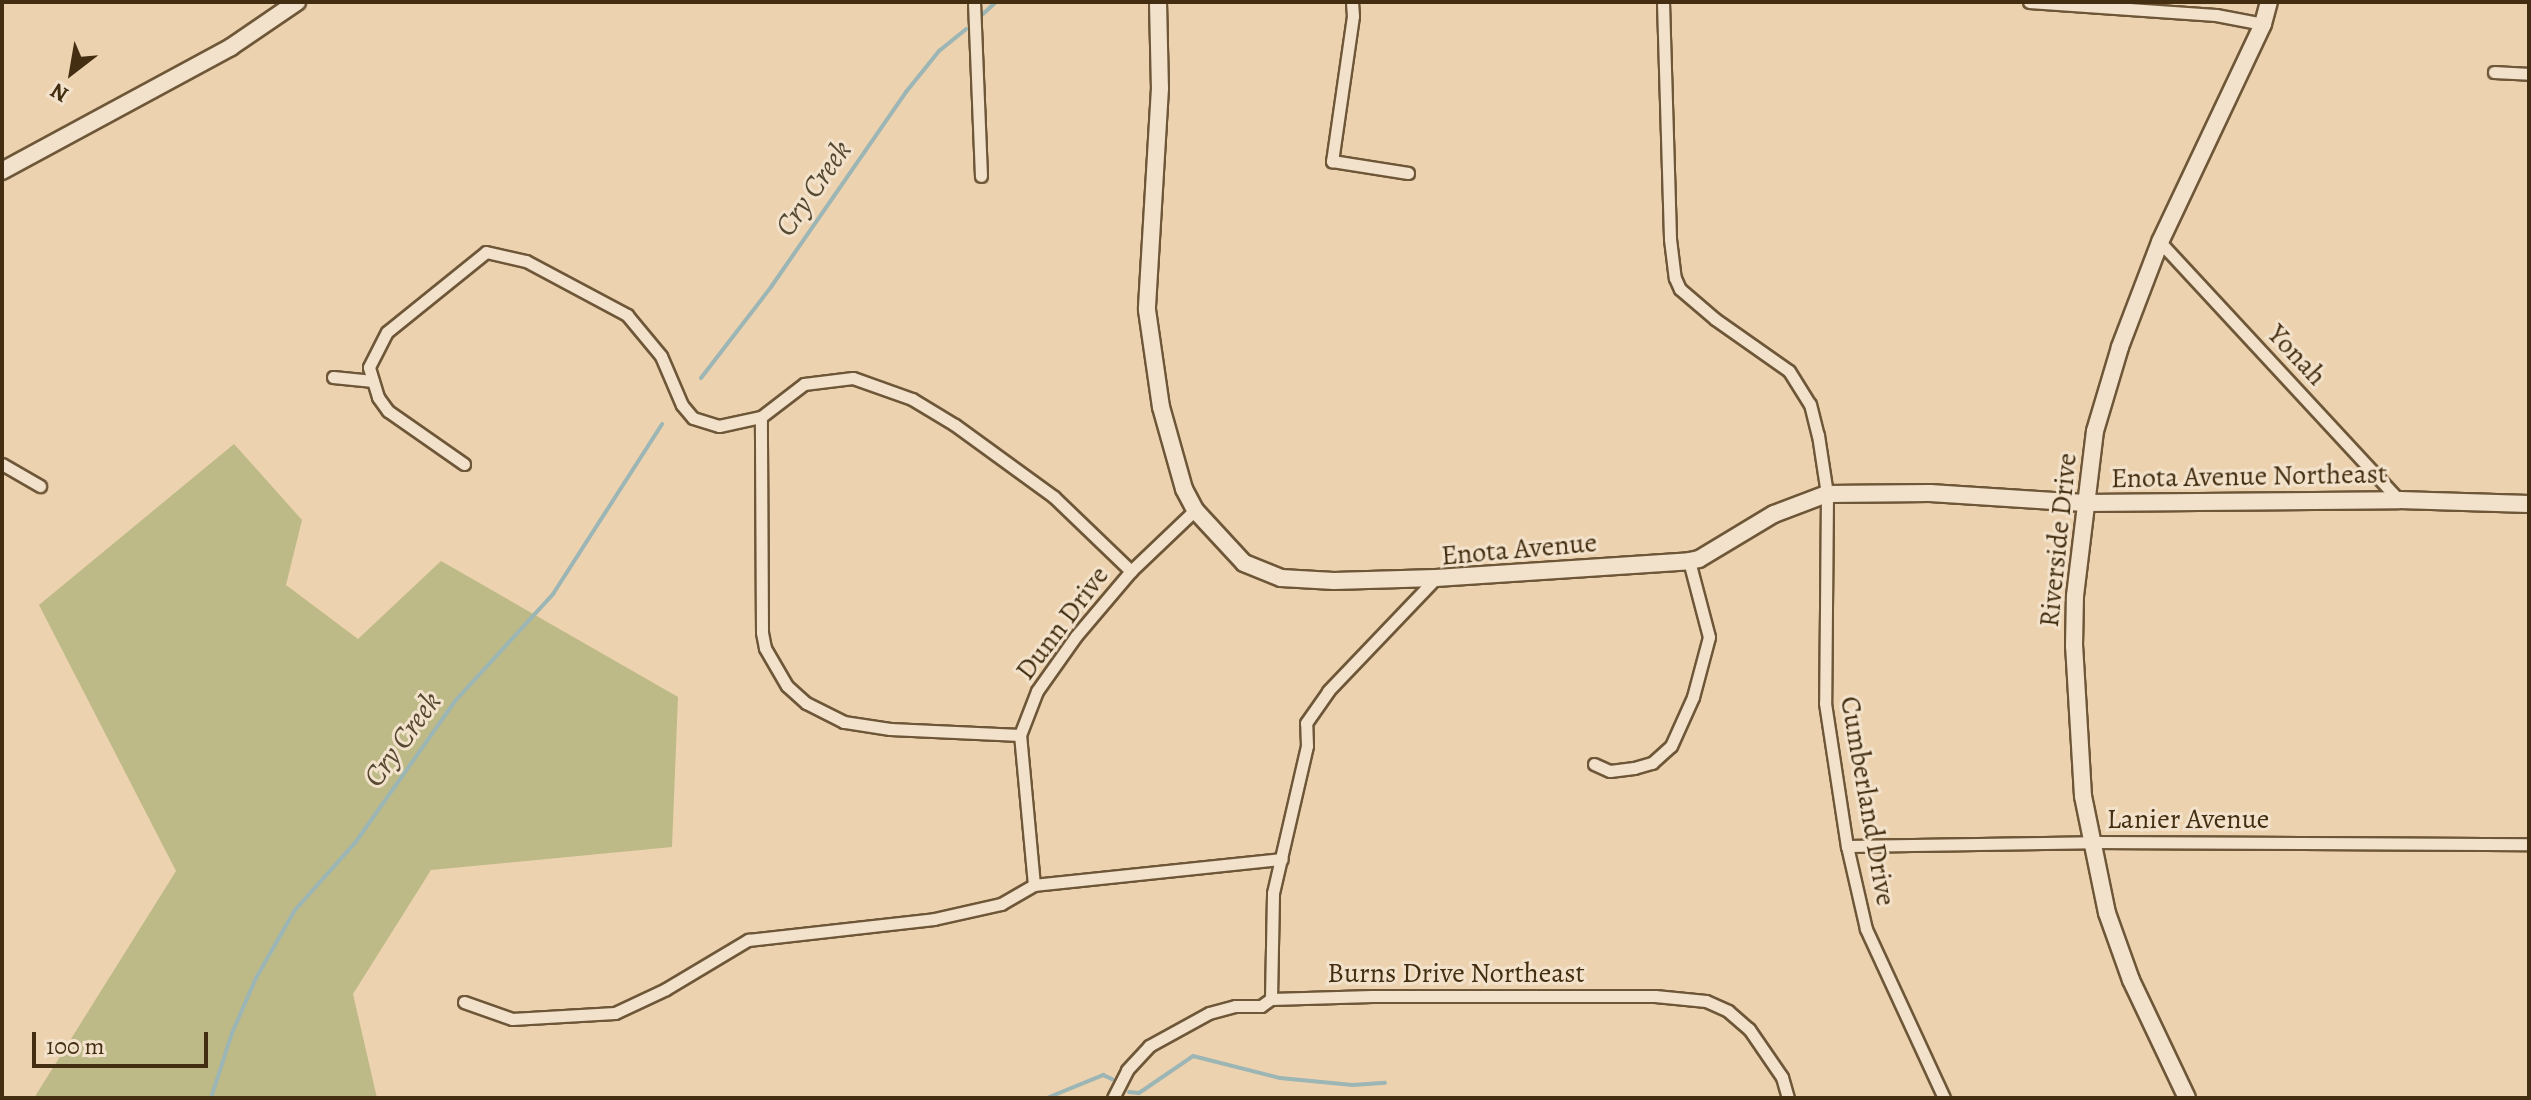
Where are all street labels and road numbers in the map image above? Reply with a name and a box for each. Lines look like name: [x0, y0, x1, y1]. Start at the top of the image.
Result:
street label: Yonah: [2260, 317, 2334, 393]
street label: Riverside Drive: [2032, 451, 2084, 629]
street label: Enota Avenue Northeast: [2111, 457, 2387, 495]
street label: Enota Avenue: [1440, 525, 1598, 573]
street label: Dunn Drive: [1008, 559, 1116, 687]
street label: Cumberland Drive: [1833, 694, 1903, 908]
street label: Lanier Avenue: [2107, 802, 2269, 836]
street label: Burns Drive Northeast: [1327, 956, 1585, 990]

